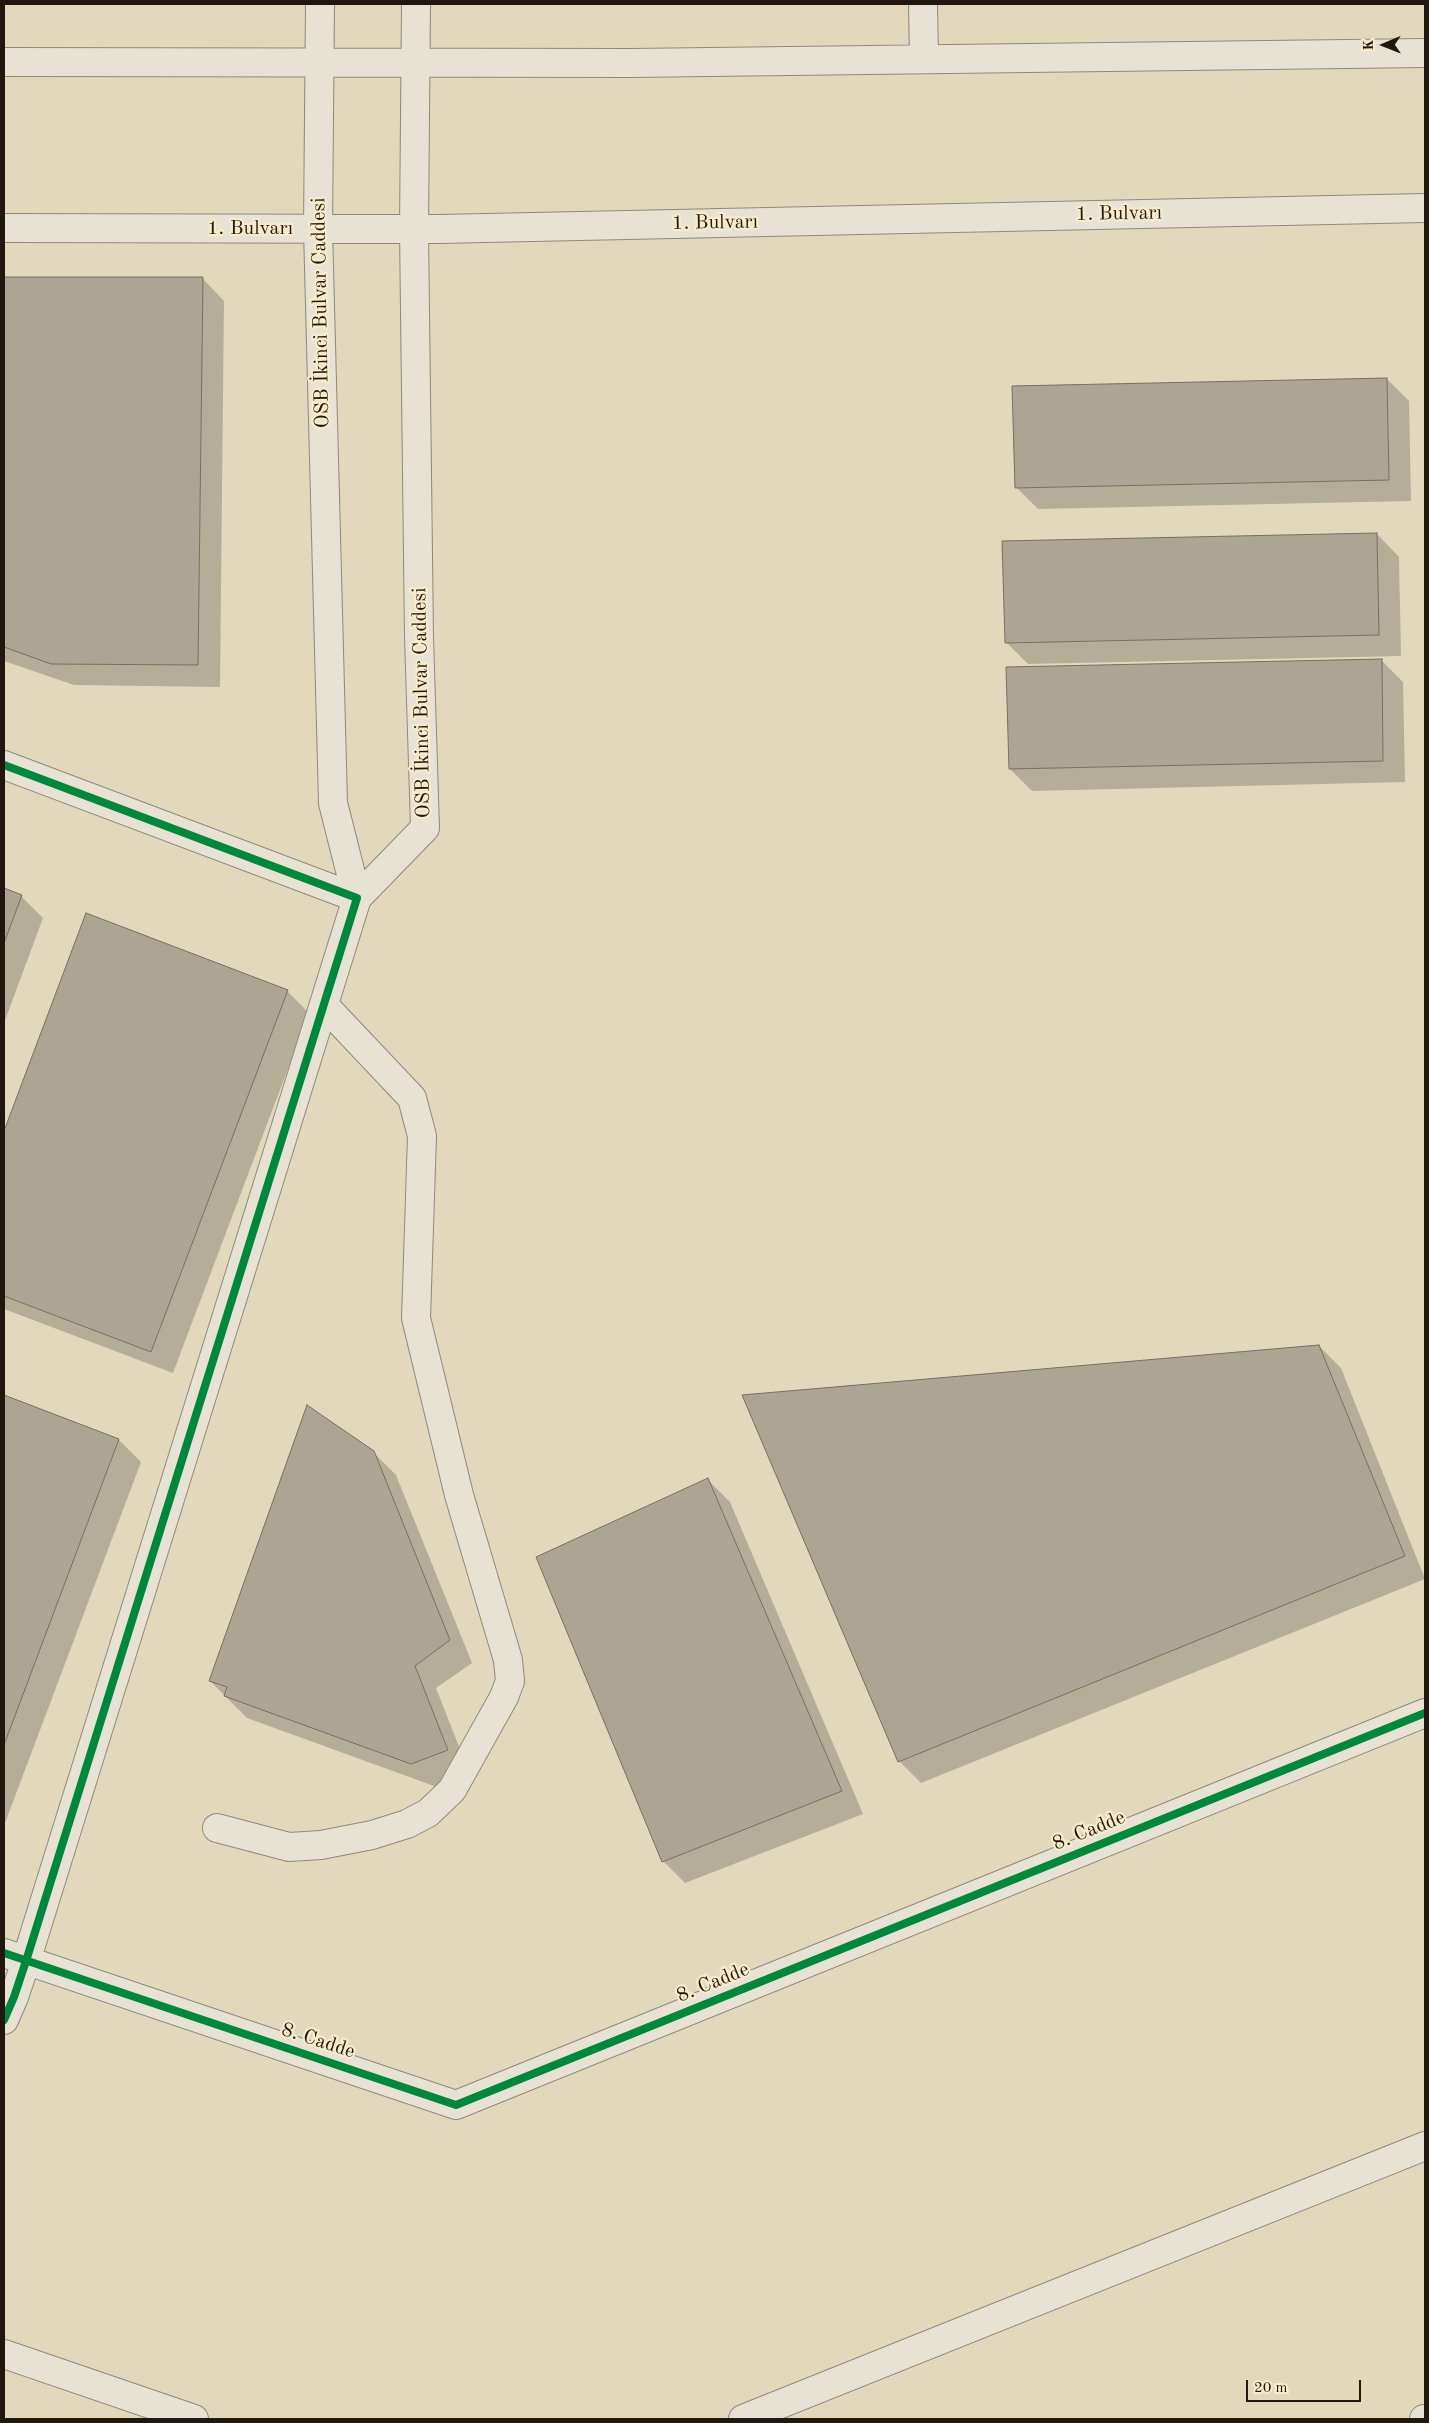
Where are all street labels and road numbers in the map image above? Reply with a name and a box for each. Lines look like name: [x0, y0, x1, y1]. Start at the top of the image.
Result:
street label: OSB İkinci Bulvar Caddesi: [307, 197, 335, 429]
street label: 1. Bulvarı: [1076, 201, 1162, 227]
street label: 1. Bulvarı: [672, 210, 758, 236]
street label: 1. Bulvarı: [207, 217, 293, 241]
street label: OSB İkinci Bulvar Caddesi: [408, 587, 436, 819]
street label: 8. Cadde: [1049, 1806, 1129, 1856]
street label: 8. Cadde: [673, 1958, 753, 2008]
street label: 8. Cadde: [278, 2018, 358, 2064]

